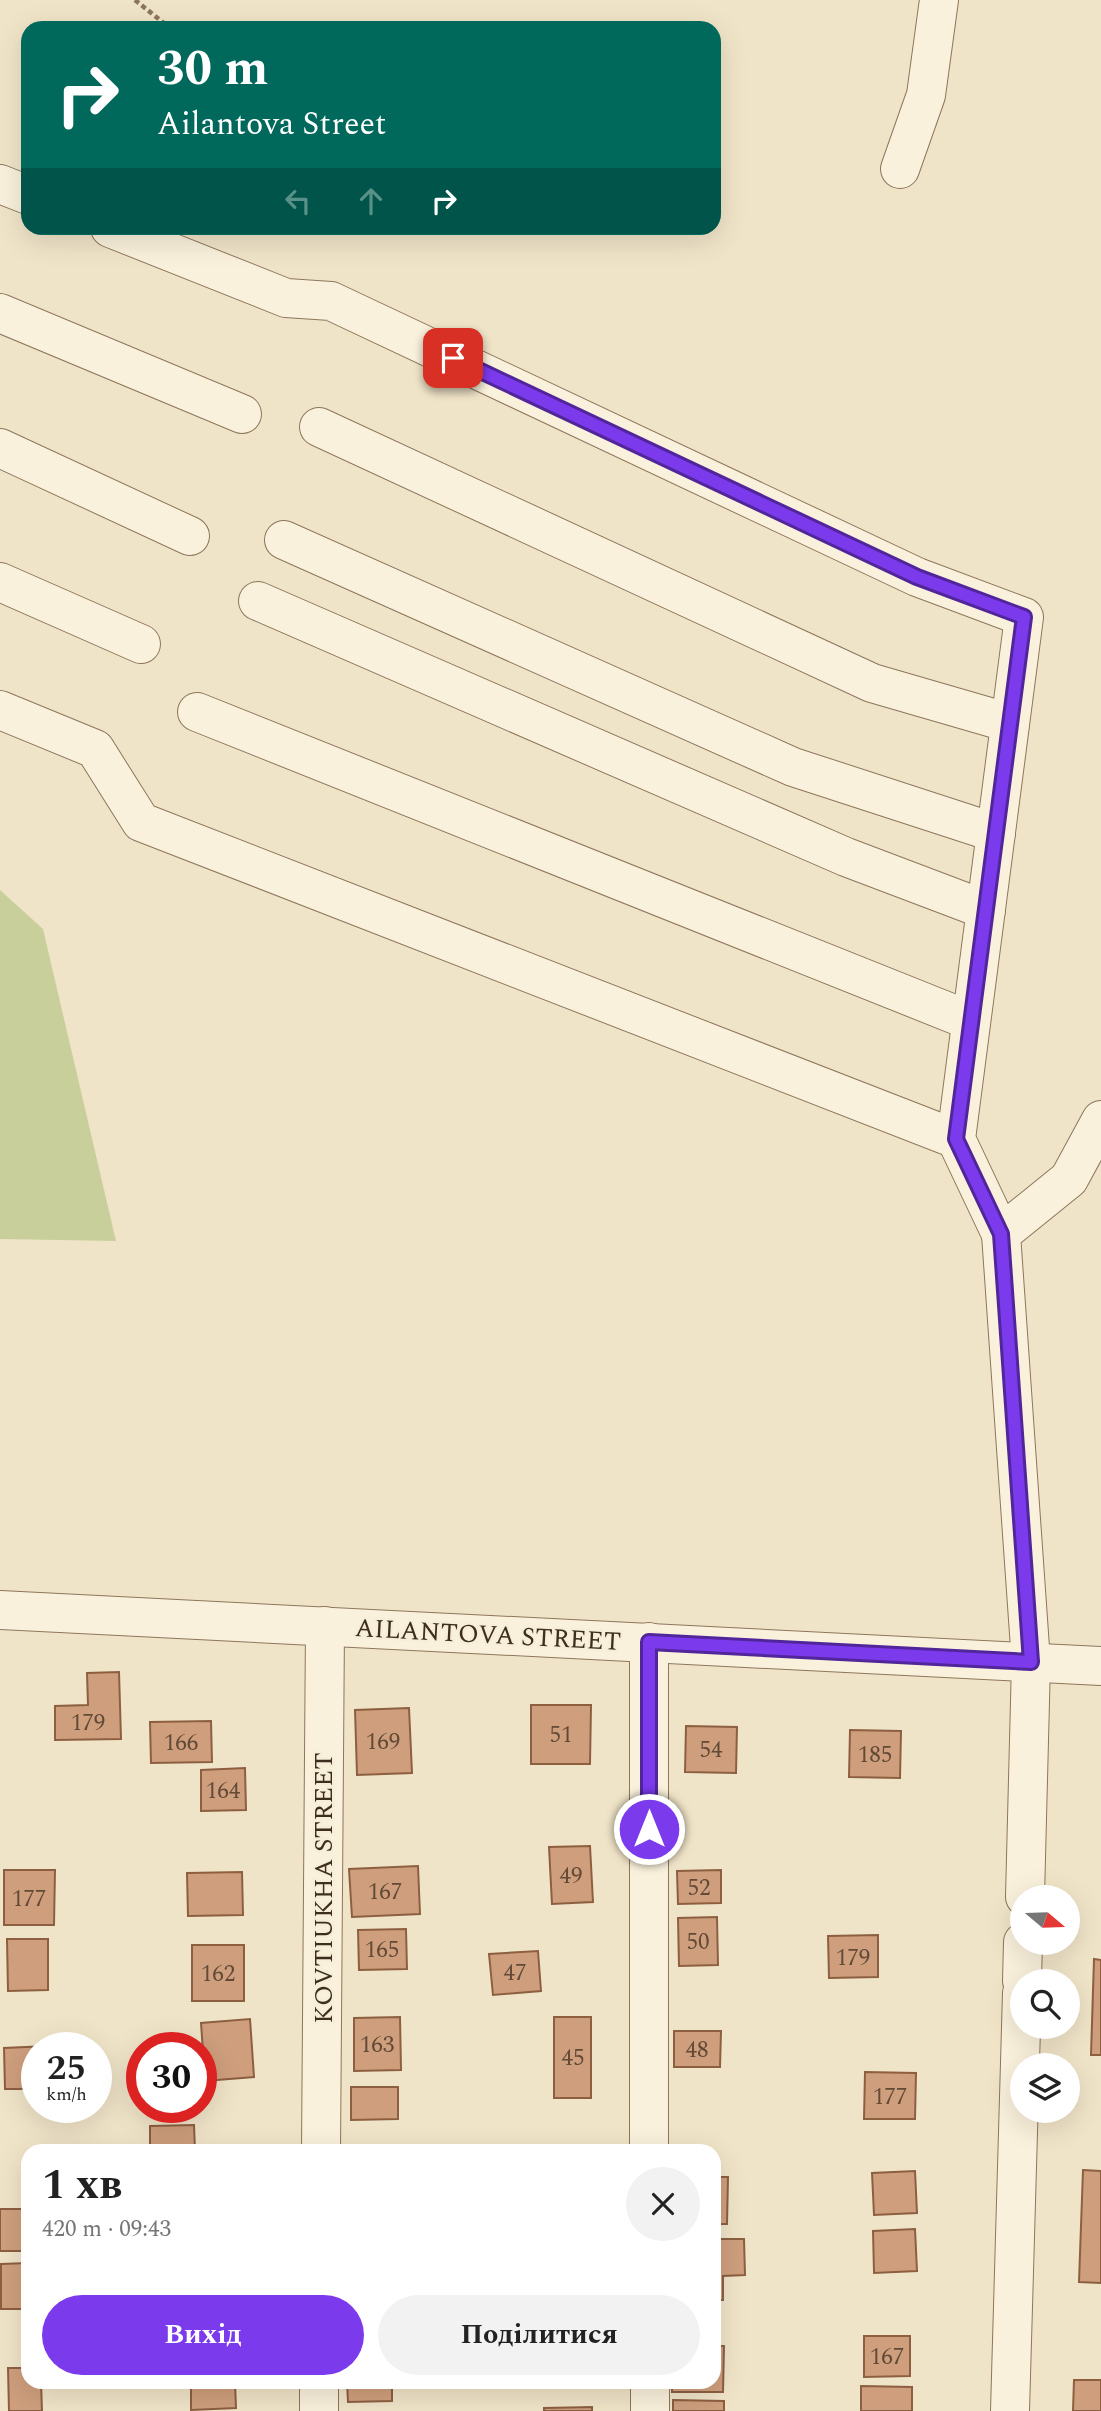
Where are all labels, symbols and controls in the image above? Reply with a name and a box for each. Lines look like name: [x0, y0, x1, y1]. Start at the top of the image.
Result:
text: 30 m: [157, 32, 268, 107]
icon: right: [42, 49, 133, 140]
text: Ailantova Street: [157, 100, 386, 149]
icon: left: [279, 182, 317, 220]
icon: ahead: [352, 182, 390, 220]
icon: right: [425, 182, 463, 220]
pin: [423, 328, 483, 388]
icon: arrive: [434, 339, 472, 377]
street label: AILANTOVA STREET: [354, 1608, 622, 1662]
house number: 179: [71, 1706, 105, 1741]
house number: 51: [550, 1718, 573, 1753]
house number: 169: [366, 1725, 400, 1760]
house number: 166: [164, 1726, 198, 1761]
house number: 54: [700, 1733, 723, 1768]
house number: 185: [858, 1738, 892, 1773]
street label: KOVTIUKHA STREET: [304, 1752, 344, 2024]
house number: 164: [206, 1774, 241, 1809]
position arrow: [612, 1792, 686, 1866]
house number: 49: [560, 1859, 583, 1894]
house number: 52: [688, 1871, 711, 1906]
house number: 167: [368, 1875, 402, 1910]
house number: 177: [12, 1882, 46, 1917]
north arrow: [1010, 1885, 1080, 1955]
map controls: [1010, 1885, 1080, 2123]
house number: 50: [687, 1925, 710, 1960]
house number: 165: [365, 1933, 399, 1968]
house number: 179: [836, 1941, 870, 1976]
house number: 47: [504, 1956, 527, 1991]
house number: 162: [201, 1957, 235, 1992]
button: search: [1010, 1969, 1080, 2039]
house number: 163: [360, 2028, 394, 2063]
speed limit sign: 30: [126, 2032, 217, 2123]
house number: 48: [686, 2033, 709, 2068]
house number: 45: [562, 2041, 585, 2076]
text: 25: [47, 2042, 86, 2095]
button: layers: [1010, 2053, 1080, 2123]
house number: 177: [873, 2080, 907, 2115]
text: km/h: [46, 2081, 87, 2108]
text: 1 хв: [42, 2154, 122, 2217]
button: close: [626, 2167, 700, 2241]
text: 420 m · 09:43: [42, 2212, 171, 2247]
button: Вихід: [42, 2295, 364, 2375]
button: Поділитися: [378, 2295, 700, 2375]
house number: 167: [870, 2340, 904, 2375]

